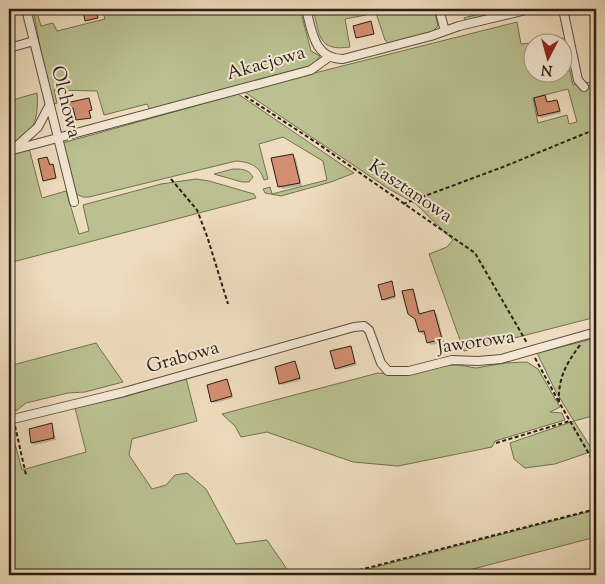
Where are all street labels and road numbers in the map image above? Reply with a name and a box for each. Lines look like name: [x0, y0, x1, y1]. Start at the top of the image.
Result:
street label: Akacjowa: [223, 40, 309, 88]
street label: Olchowa: [43, 63, 87, 141]
street label: Kasztanowa: [363, 154, 458, 230]
street label: Jaworowa: [435, 324, 517, 362]
street label: Grabowa: [143, 335, 223, 381]

